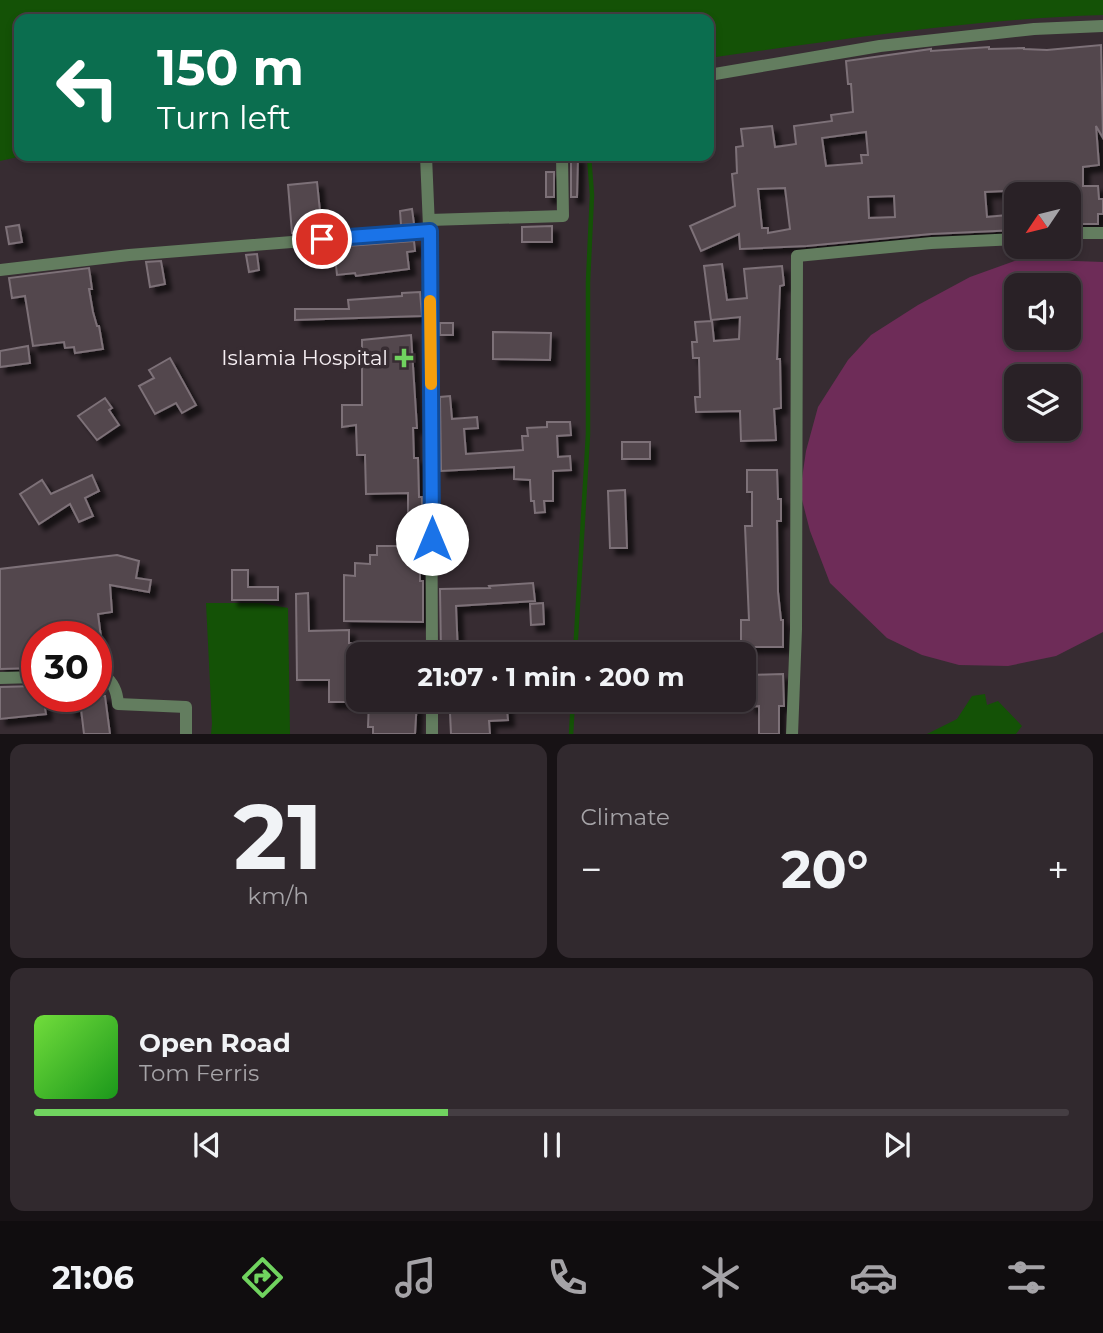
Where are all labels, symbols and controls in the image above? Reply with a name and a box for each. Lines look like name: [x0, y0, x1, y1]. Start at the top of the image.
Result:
text: 150 m: [157, 38, 304, 97]
icon: left: [42, 42, 133, 133]
text: Turn left: [157, 98, 291, 137]
north arrow: [1004, 182, 1082, 259]
map controls: [1004, 182, 1081, 441]
pin: [292, 209, 352, 269]
icon: arrive: [303, 220, 341, 258]
button: sound: [1004, 273, 1081, 350]
place label: Islamia Hospital: [221, 345, 388, 370]
marker: Islamia Hospital: [394, 348, 414, 368]
button: layers: [1004, 364, 1081, 441]
position arrow: [395, 502, 469, 576]
speed limit sign: 30: [21, 621, 112, 712]
text: 21:07 · 1 min · 200 m: [417, 661, 685, 693]
text: 21: [234, 781, 323, 892]
text: Climate: [581, 803, 670, 831]
text: 20°: [781, 838, 869, 901]
text: −: [581, 846, 602, 893]
text: +: [1047, 846, 1069, 893]
text: km/h: [248, 882, 309, 910]
text: Open Road: [139, 1027, 291, 1059]
text: Tom Ferris: [139, 1059, 259, 1087]
icon: previous: [188, 1126, 226, 1164]
icon: pause: [533, 1126, 571, 1164]
icon: next: [878, 1126, 916, 1164]
icon: directions: [238, 1253, 287, 1302]
icon: music: [391, 1253, 440, 1302]
icon: phone: [543, 1253, 592, 1302]
icon: climate: [696, 1253, 745, 1302]
icon: car: [849, 1253, 898, 1302]
icon: filters: [1002, 1253, 1051, 1302]
text: 21:06: [52, 1258, 134, 1297]

